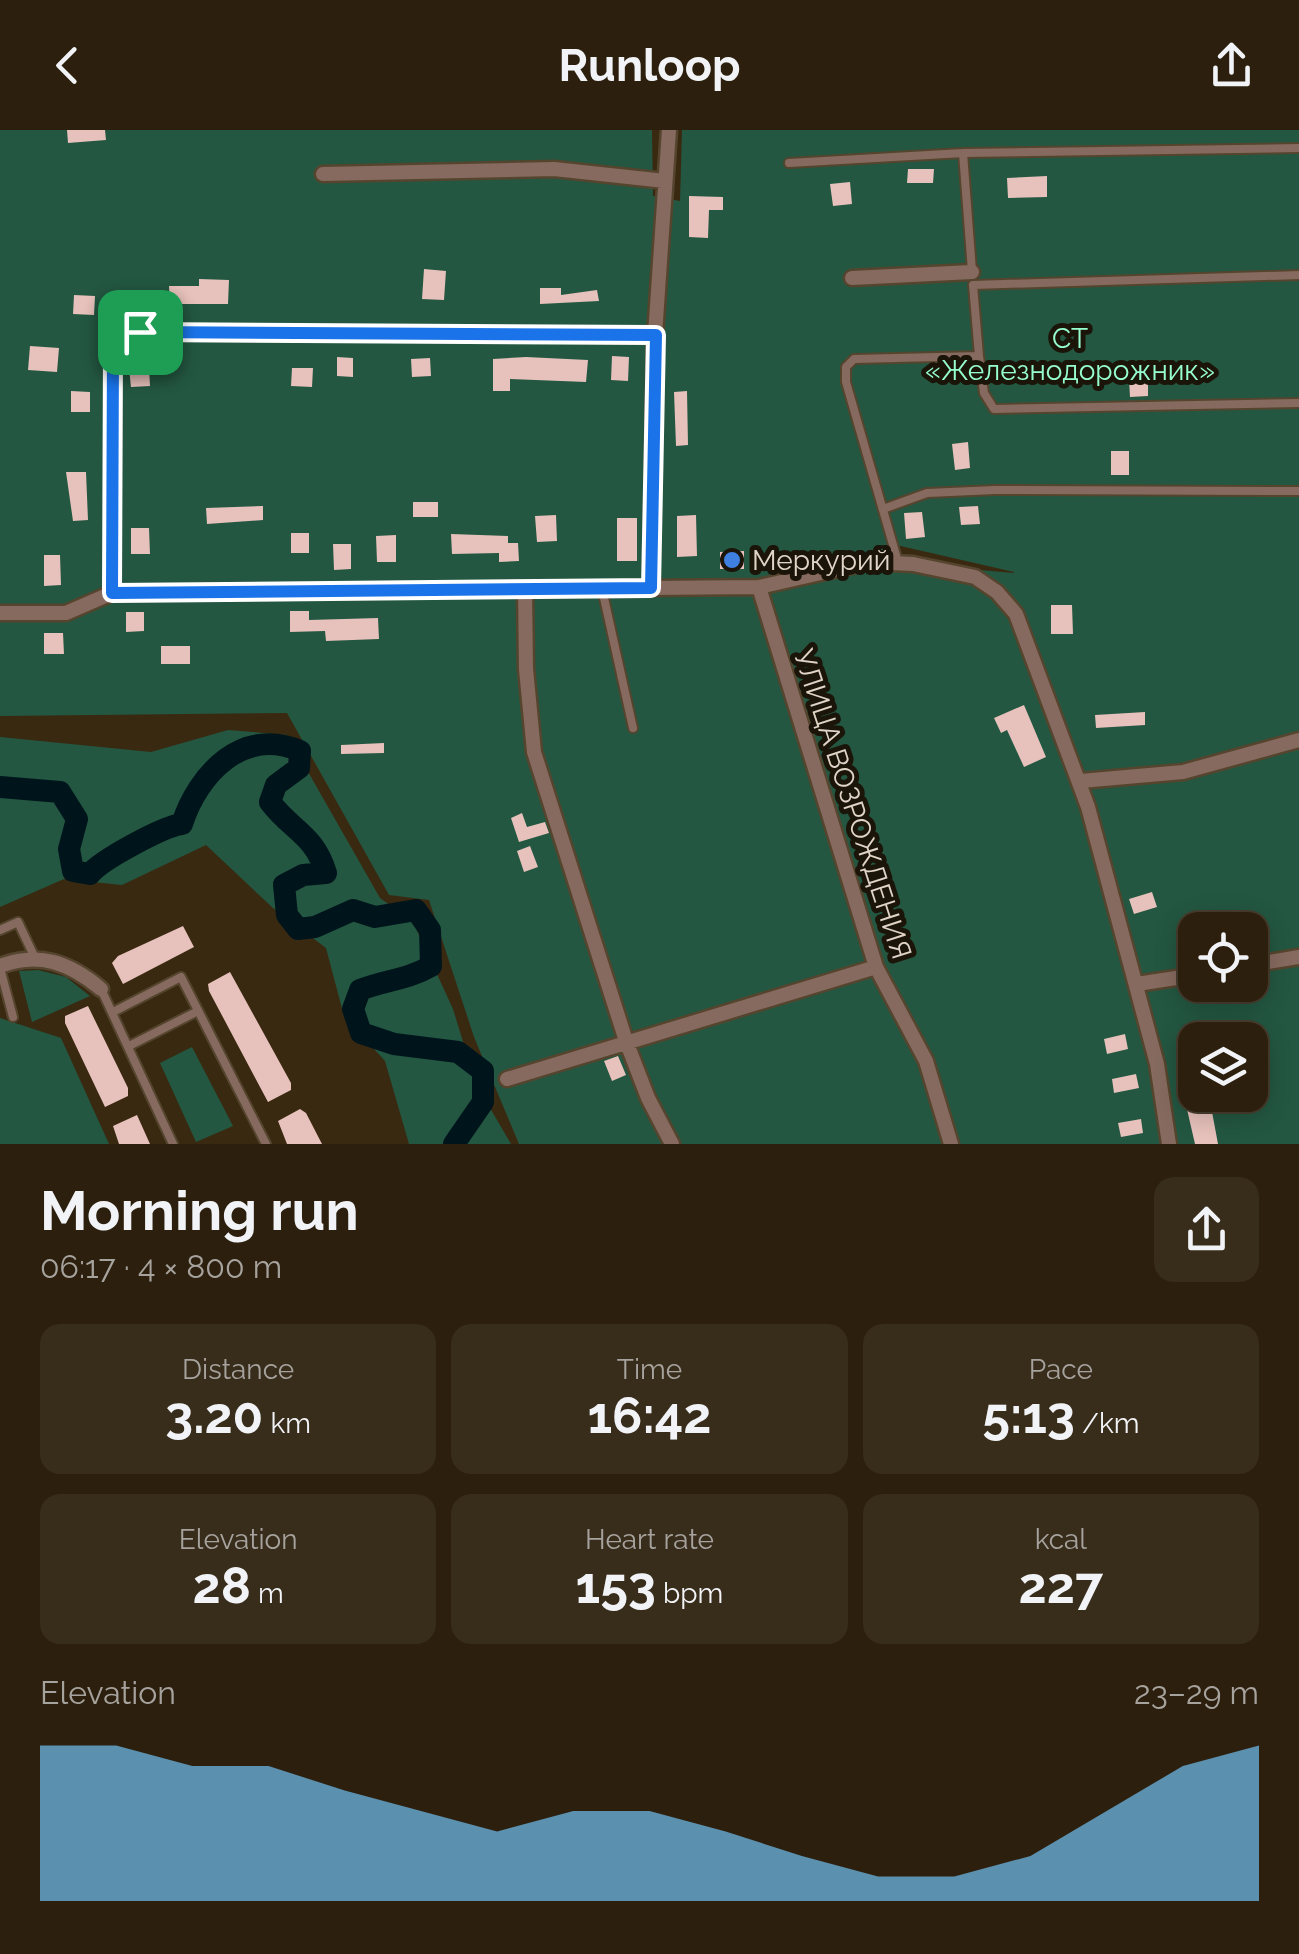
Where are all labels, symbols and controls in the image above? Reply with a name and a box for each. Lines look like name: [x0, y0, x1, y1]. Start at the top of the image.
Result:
icon: back: [40, 38, 95, 93]
icon: share: [1204, 38, 1259, 93]
text: Runloop: [559, 39, 740, 92]
pin: [98, 290, 183, 375]
icon: arrive: [113, 305, 168, 360]
park label: СТ «Железнодорожник»: [925, 322, 1215, 387]
place label: Меркурий: [752, 544, 890, 577]
marker: Меркурий: [721, 549, 743, 571]
street label: УЛИЦА ВОЗРОЖДЕНИЯ: [787, 645, 918, 963]
map controls: [1178, 912, 1268, 1112]
button: locate: [1178, 912, 1268, 1002]
button: layers: [1178, 1022, 1268, 1112]
button: share: [1154, 1177, 1259, 1282]
text: Morning run: [40, 1178, 359, 1243]
text: 06:17 · 4 × 800 m: [40, 1248, 282, 1285]
text: Distance: [182, 1353, 294, 1386]
text: Time: [617, 1353, 682, 1386]
text: Pace: [1029, 1353, 1093, 1386]
text: 3.20: [165, 1386, 263, 1445]
text: 16:42: [587, 1386, 712, 1445]
text: 5:13: [982, 1386, 1075, 1445]
text: km: [263, 1407, 311, 1440]
text: /km: [1075, 1407, 1139, 1440]
text: Elevation: [179, 1523, 298, 1556]
text: Heart rate: [585, 1523, 714, 1556]
text: kcal: [1035, 1523, 1087, 1556]
text: 28: [193, 1556, 251, 1615]
text: 153: [576, 1556, 656, 1615]
text: 227: [1019, 1556, 1103, 1615]
text: m: [251, 1577, 284, 1610]
text: bpm: [656, 1577, 723, 1610]
text: Elevation: [40, 1674, 176, 1711]
text: 23–29 m: [1134, 1674, 1259, 1711]

